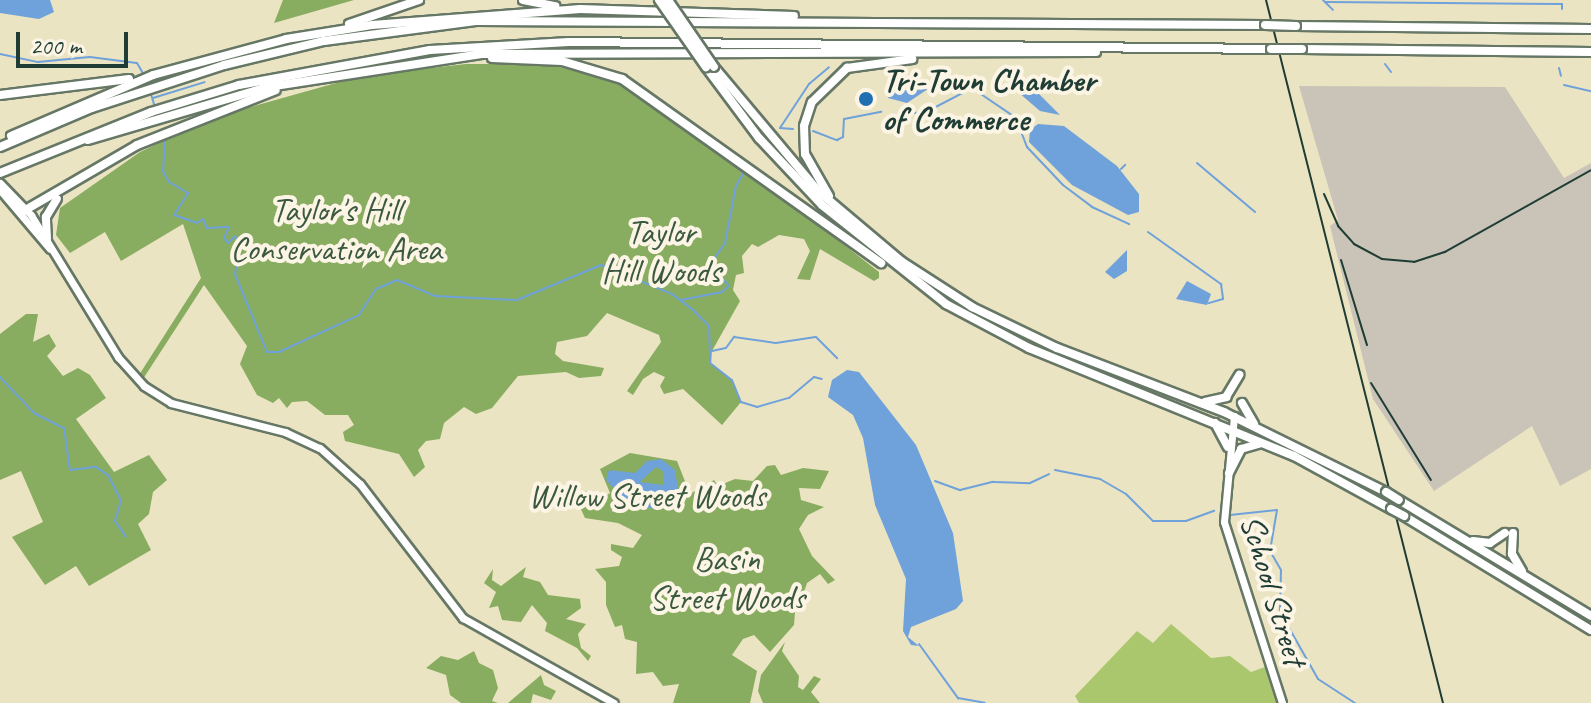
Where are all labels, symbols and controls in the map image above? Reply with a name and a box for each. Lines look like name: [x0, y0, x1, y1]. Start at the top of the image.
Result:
scale bar: [20, 16, 132, 66]
text: 200 m: [30, 31, 82, 61]
place label: Tri-Town Chamber of Commerce: [882, 59, 1098, 138]
marker: Tri-Town Chamber of Commerce: [857, 90, 875, 108]
park label: Taylor's Hill Conservation Area: [231, 189, 441, 268]
park label: Taylor Hill Woods: [602, 211, 720, 290]
park label: Willow Street Woods: [529, 476, 765, 516]
street label: School Street: [1232, 510, 1316, 670]
park label: Basin Street Woods: [649, 538, 805, 618]

